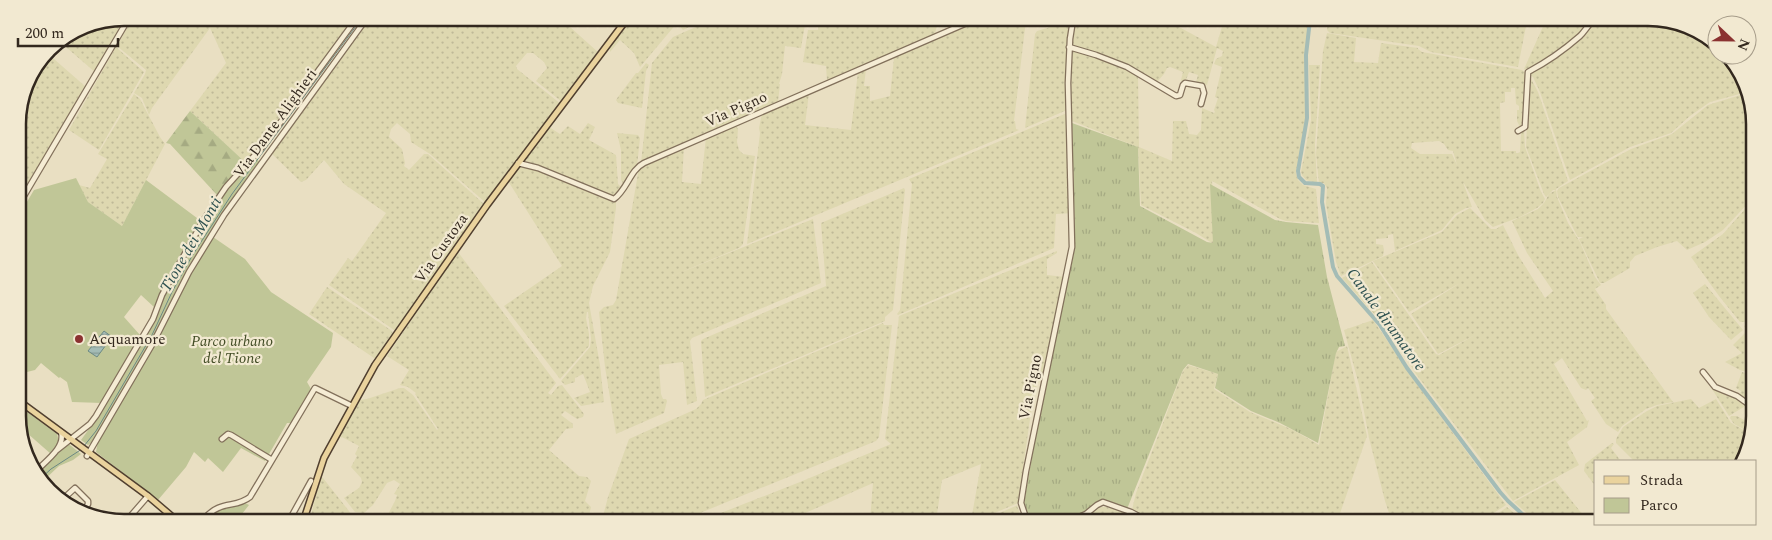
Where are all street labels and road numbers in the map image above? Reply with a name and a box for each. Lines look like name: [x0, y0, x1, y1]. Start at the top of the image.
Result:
street label: Via Dante Alighieri: [228, 64, 323, 183]
street label: Via Pigno: [701, 86, 771, 133]
street label: Via Custoza: [409, 208, 474, 288]
street label: Via Pigno: [1013, 352, 1048, 422]

